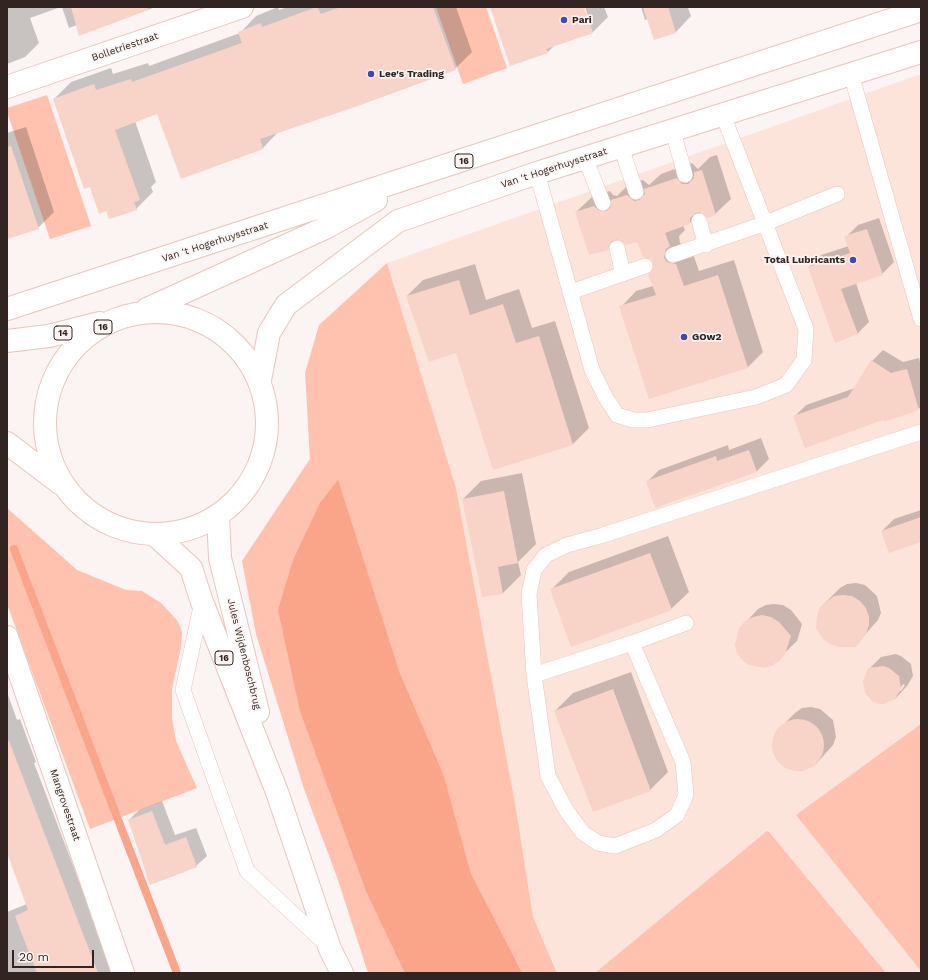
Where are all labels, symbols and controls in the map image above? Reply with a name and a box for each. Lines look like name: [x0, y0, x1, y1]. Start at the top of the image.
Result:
place label: Pari: [572, 14, 592, 26]
marker: Pari: [559, 15, 569, 25]
street label: Bolletriestraat: [90, 30, 160, 64]
place label: Lee's Trading: [379, 68, 444, 80]
marker: Lee's Trading: [366, 69, 376, 79]
street label: Van 't Hogerhuysstraat: [499, 145, 609, 191]
road number: 16: [455, 154, 473, 168]
street label: Van 't Hogerhuysstraat: [160, 219, 270, 265]
place label: Total Lubricants: [764, 254, 845, 266]
marker: Total Lubricants: [848, 255, 858, 265]
road number: 16: [94, 320, 112, 334]
road number: 14: [54, 326, 72, 340]
place label: GOw2: [692, 331, 722, 343]
marker: GOw2: [679, 332, 689, 342]
street label: Jules Wijdenboschbrug: [224, 597, 264, 711]
road number: 16: [215, 651, 233, 665]
street label: Mangrovestraat: [47, 767, 83, 843]
scale bar: [14, 942, 96, 968]
text: 20 m: [19, 950, 49, 964]

